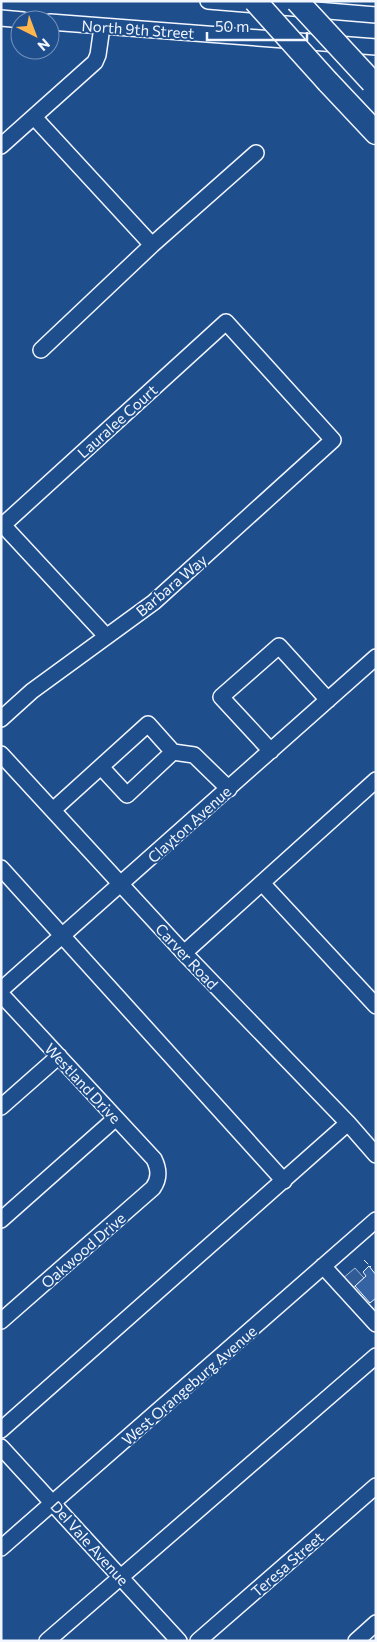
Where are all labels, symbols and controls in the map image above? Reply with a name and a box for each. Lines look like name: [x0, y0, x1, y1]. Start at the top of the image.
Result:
north arrow: [10, 10, 60, 60]
scale bar: [207, 10, 307, 42]
street label: North 9th Street: [81, 16, 195, 42]
text: 50 m: [215, 17, 249, 35]
text: N: [34, 35, 54, 55]
street label: Lauralee Court: [74, 381, 160, 461]
street label: Barbara Way: [132, 550, 210, 620]
street label: Clayton Avenue: [144, 782, 234, 866]
street label: Carver Road: [152, 919, 222, 993]
street label: Westland Drive: [41, 1039, 125, 1127]
street label: Oakwood Drive: [37, 1208, 129, 1291]
street label: West Orangeburg Avenue: [118, 1322, 260, 1448]
street label: Del Vale Avenue: [47, 1497, 133, 1589]
street label: Teresa Street: [247, 1528, 327, 1600]

